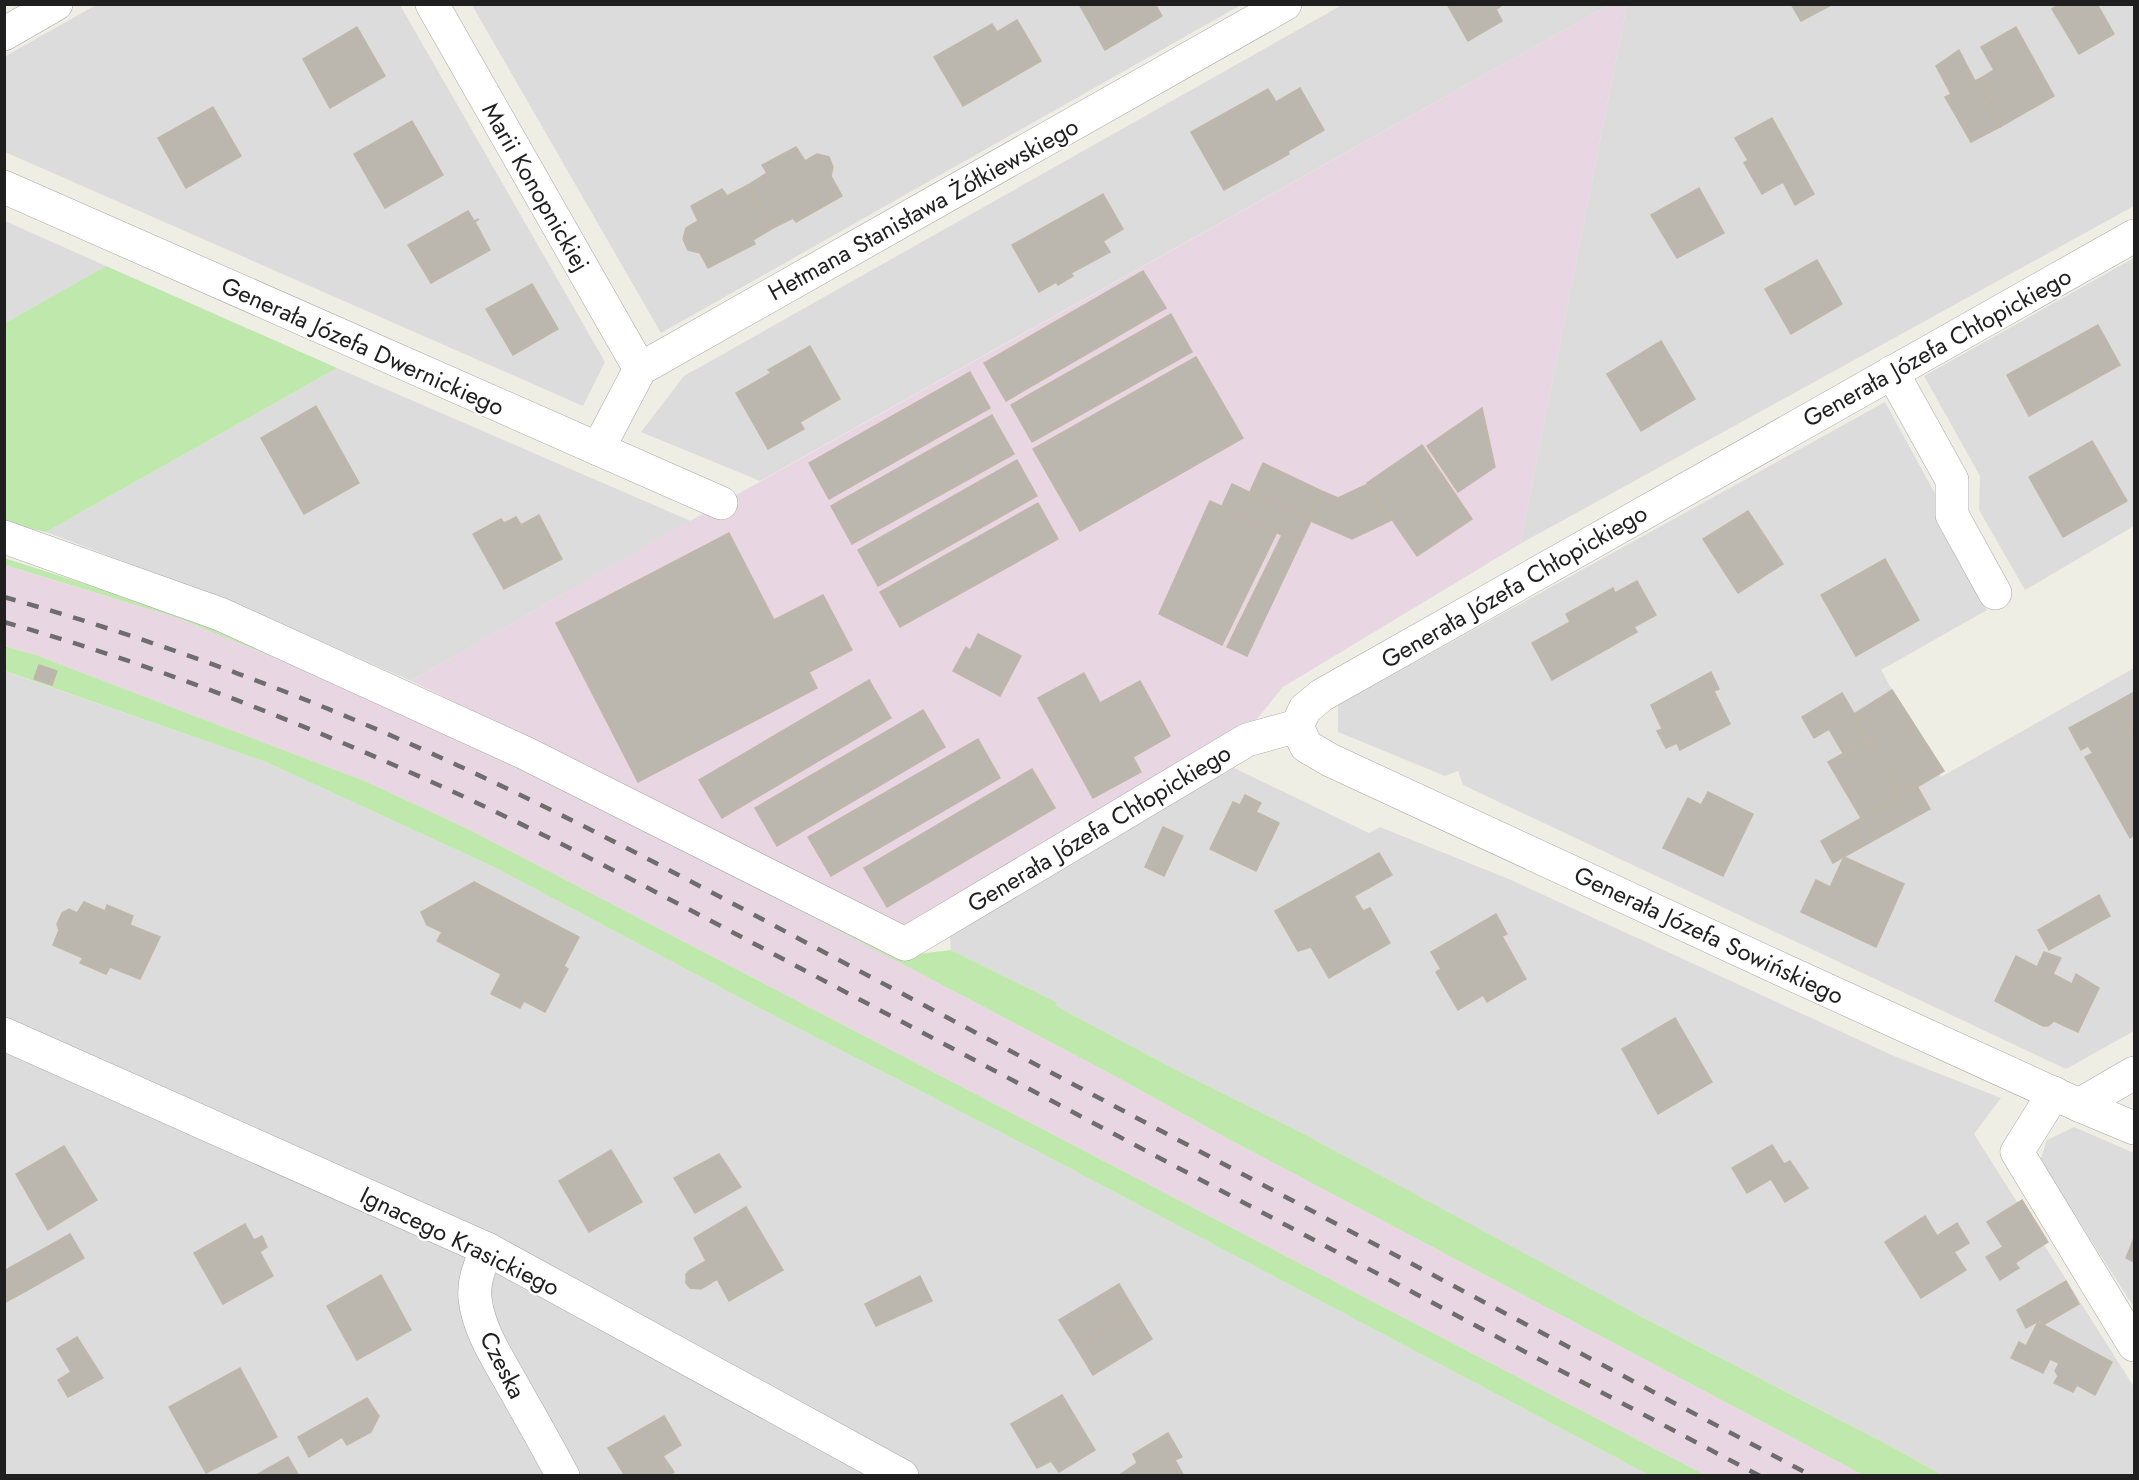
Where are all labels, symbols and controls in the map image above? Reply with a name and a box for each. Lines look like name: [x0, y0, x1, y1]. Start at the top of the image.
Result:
street label: Marii Konopnickiej: [473, 96, 599, 278]
street label: Hetmana Stanisława Żółkiewskiego: [761, 109, 1085, 309]
street label: Generała Józefa Chłopickiego: [1796, 258, 2078, 436]
street label: Generała Józefa Dwernickiego: [216, 268, 510, 424]
street label: Generała Józefa Chłopickiego: [1374, 495, 1654, 677]
street label: Generała Józefa Chłopickiego: [961, 735, 1237, 921]
street label: Generała Józefa Sowińskiego: [1568, 857, 1850, 1013]
street label: Ignacego Krasickiego: [354, 1177, 566, 1305]
street label: Czeska: [471, 1325, 535, 1405]

